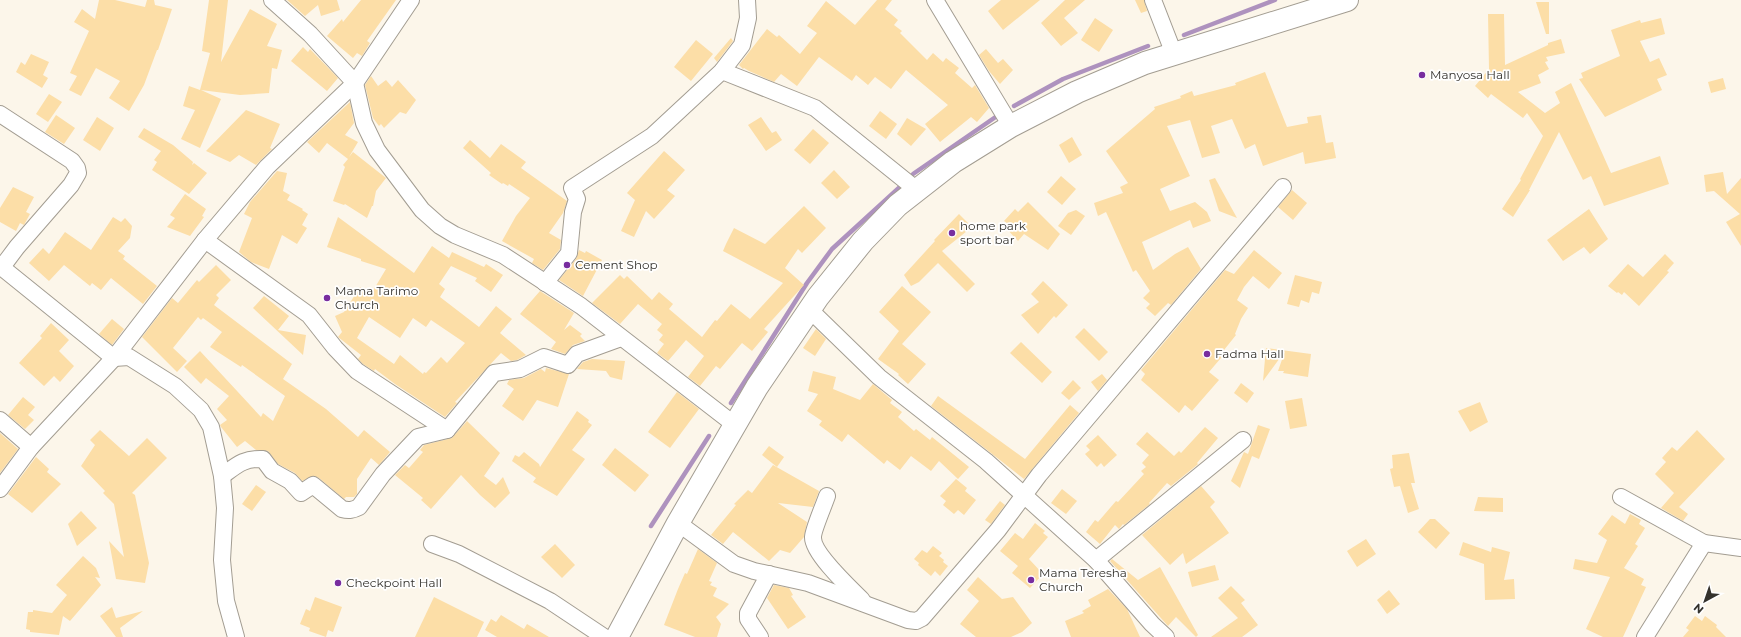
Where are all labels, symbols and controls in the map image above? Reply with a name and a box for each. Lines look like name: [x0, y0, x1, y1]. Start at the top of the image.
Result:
place label: Manyosa Hall: [1430, 67, 1510, 82]
marker: Manyosa Hall: [1417, 70, 1427, 80]
place label: home park sport bar: [960, 218, 1027, 247]
marker: home park sport bar: [947, 228, 957, 238]
place label: Cement Shop: [575, 257, 658, 272]
marker: Cement Shop: [562, 260, 572, 270]
place label: Mama Tarimo Church: [335, 283, 418, 312]
marker: Mama Tarimo Church: [322, 293, 332, 303]
place label: Fadma Hall: [1215, 346, 1284, 361]
marker: Fadma Hall: [1202, 349, 1212, 359]
place label: Mama Teresha Church: [1039, 565, 1127, 594]
place label: Checkpoint Hall: [346, 575, 442, 590]
marker: Mama Teresha Church: [1026, 575, 1036, 585]
marker: Checkpoint Hall: [333, 578, 343, 588]
north arrow: [1685, 581, 1725, 621]
text: N: [1691, 600, 1706, 617]

